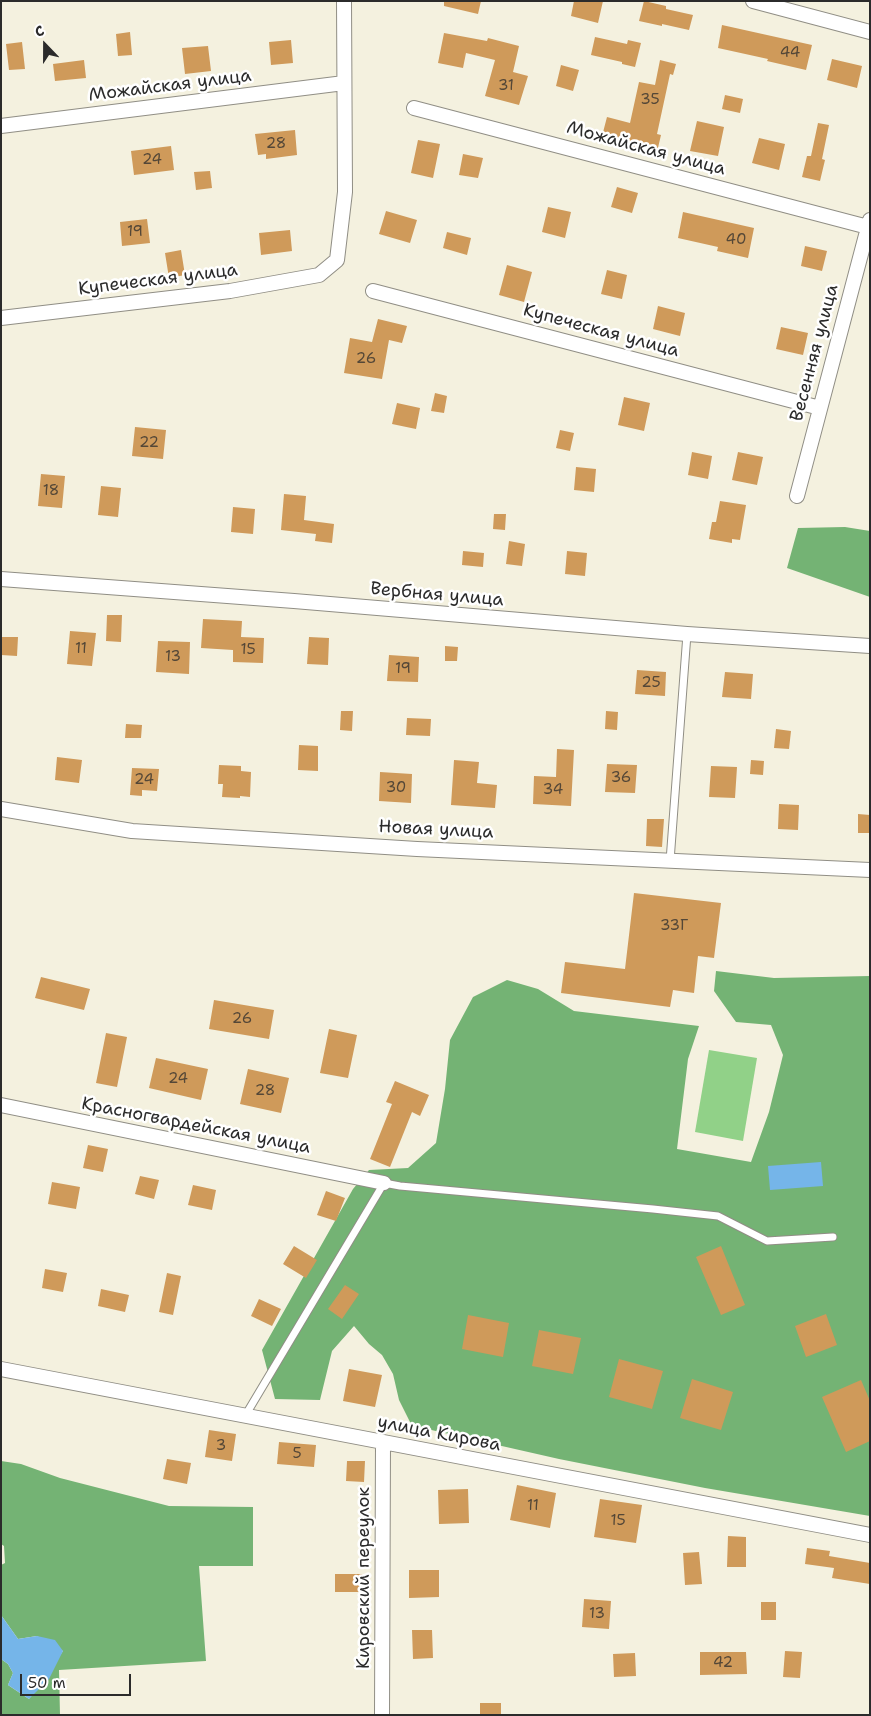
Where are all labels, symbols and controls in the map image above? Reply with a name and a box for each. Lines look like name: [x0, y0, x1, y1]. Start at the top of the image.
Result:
north arrow: [20, 20, 70, 70]
text: С: [32, 21, 47, 41]
house number: 44: [780, 44, 800, 62]
street label: Можайская улица: [87, 65, 253, 107]
house number: 31: [498, 77, 514, 95]
house number: 35: [640, 91, 660, 109]
street label: Можайская улица: [564, 117, 728, 181]
house number: 28: [266, 135, 286, 153]
house number: 24: [142, 151, 162, 169]
house number: 19: [127, 223, 143, 241]
house number: 40: [726, 231, 746, 249]
street label: Купеческая улица: [77, 260, 239, 300]
street label: Весенняя улица: [786, 282, 844, 424]
street label: Купеческая улица: [521, 300, 681, 362]
house number: 26: [356, 350, 376, 368]
house number: 22: [139, 434, 159, 452]
house number: 18: [43, 482, 59, 500]
street label: Вербная улица: [370, 578, 504, 612]
house number: 11: [75, 640, 87, 658]
house number: 15: [240, 641, 256, 659]
house number: 13: [165, 648, 181, 666]
house number: 19: [395, 660, 411, 678]
house number: 25: [641, 674, 661, 692]
house number: 36: [611, 769, 631, 787]
house number: 24: [134, 771, 154, 789]
house number: 30: [386, 779, 406, 797]
house number: 34: [543, 781, 563, 799]
street label: Новая улица: [378, 816, 494, 844]
house number: 33Г: [660, 917, 688, 935]
house number: 26: [232, 1010, 252, 1028]
house number: 24: [168, 1070, 188, 1088]
house number: 28: [255, 1082, 275, 1100]
street label: Красногвардейская улица: [80, 1093, 312, 1159]
street label: улица Кирова: [376, 1411, 502, 1457]
house number: 3: [216, 1437, 226, 1455]
house number: 5: [292, 1445, 302, 1463]
street label: Кировский переулок: [353, 1487, 375, 1669]
house number: 11: [527, 1497, 539, 1515]
house number: 15: [610, 1512, 626, 1530]
house number: 13: [589, 1605, 605, 1623]
house number: 42: [713, 1654, 733, 1672]
scale bar: [22, 1664, 134, 1696]
text: 50 m: [28, 1673, 66, 1693]

